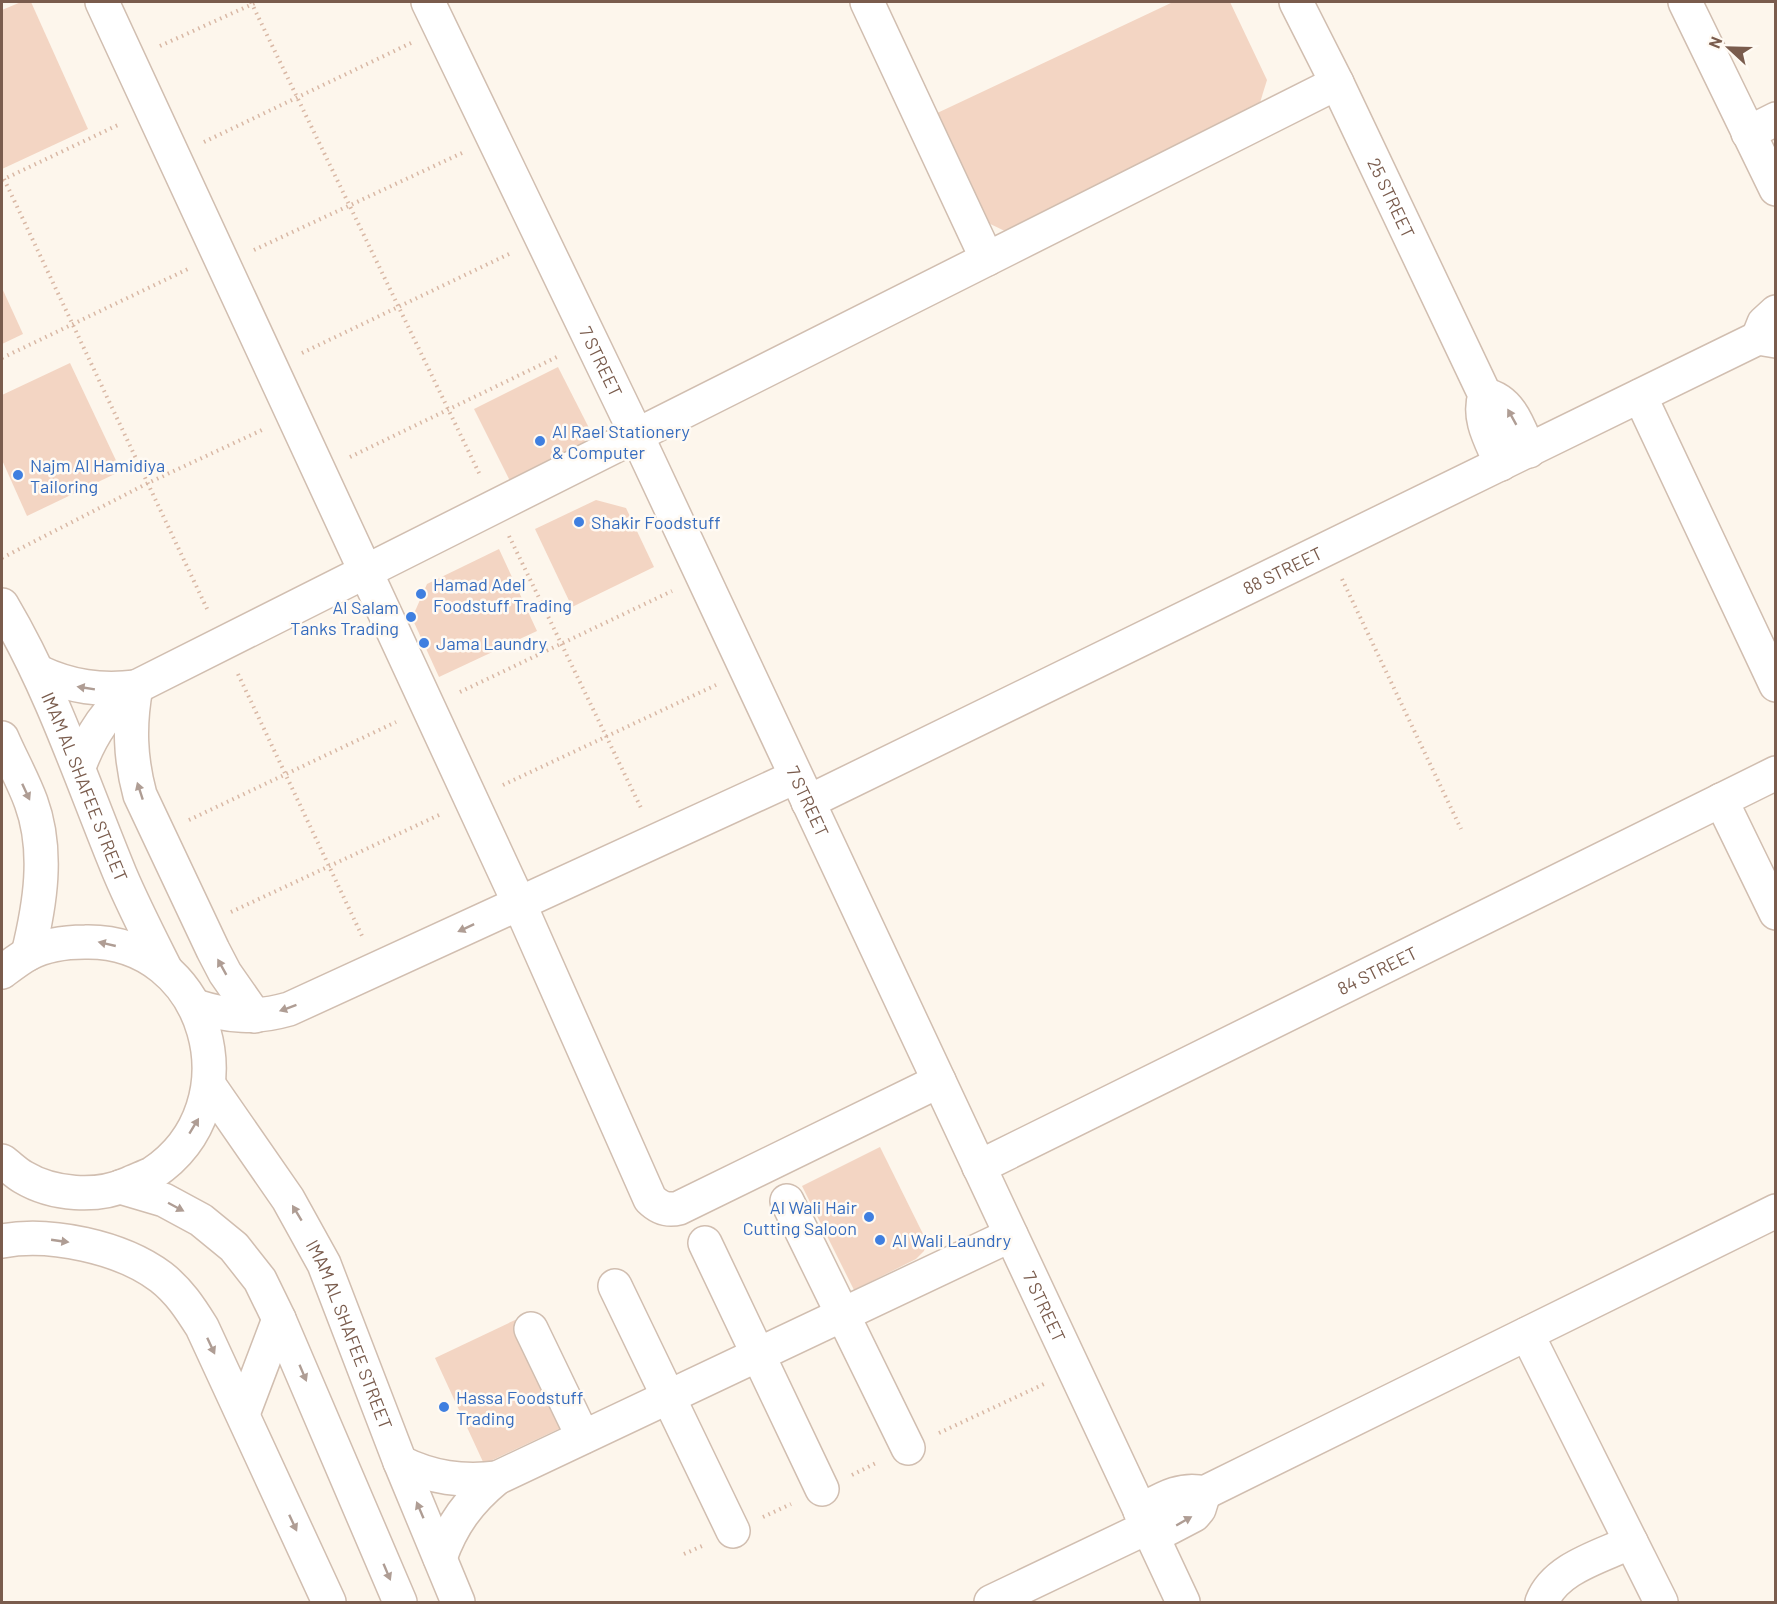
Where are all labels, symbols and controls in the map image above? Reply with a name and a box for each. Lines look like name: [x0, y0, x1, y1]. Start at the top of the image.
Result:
north arrow: [1699, 18, 1759, 78]
text: N: [1704, 34, 1725, 51]
street label: 25 STREET: [1363, 154, 1420, 241]
street label: 7 STREET: [575, 323, 627, 400]
one-way arrow: [1507, 408, 1517, 425]
place label: Al Rael Stationery & Computer: [552, 420, 690, 463]
marker: Al Rael Stationery & Computer: [533, 434, 547, 448]
place label: Najm Al Hamidiya Tailoring: [30, 454, 165, 497]
marker: Najm Al Hamidiya Tailoring: [11, 468, 25, 482]
place label: Shakir Foodstuff: [591, 511, 721, 533]
marker: Shakir Foodstuff: [572, 515, 586, 529]
street label: 88 STREET: [1239, 542, 1326, 599]
place label: Hamad Adel Foodstuff Trading: [433, 573, 572, 616]
marker: Hamad Adel Foodstuff Trading: [414, 587, 428, 601]
place label: Al Salam Tanks Trading: [290, 596, 399, 639]
marker: Al Salam Tanks Trading: [404, 610, 418, 624]
place label: Jama Laundry: [436, 632, 547, 654]
marker: Jama Laundry: [417, 636, 431, 650]
one-way arrow: [76, 683, 95, 692]
street label: IMAM AL SHAFEE STREET: [37, 689, 133, 885]
street label: 7 STREET: [782, 762, 834, 840]
one-way arrow: [134, 782, 144, 800]
one-way arrow: [21, 783, 30, 800]
one-way arrow: [457, 923, 474, 932]
one-way arrow: [97, 938, 116, 948]
street label: 84 STREET: [1333, 941, 1421, 999]
one-way arrow: [217, 959, 227, 976]
one-way arrow: [279, 1004, 297, 1014]
one-way arrow: [189, 1118, 200, 1134]
place label: Al Wali Hair Cutting Saloon: [743, 1196, 857, 1239]
one-way arrow: [167, 1202, 184, 1211]
one-way arrow: [292, 1204, 302, 1221]
marker: Al Wali Hair Cutting Saloon: [862, 1210, 876, 1224]
place label: Al Wali Laundry: [892, 1229, 1011, 1251]
marker: Al Wali Laundry: [873, 1233, 887, 1247]
one-way arrow: [50, 1236, 69, 1245]
street label: IMAM AL SHAFEE STREET: [302, 1236, 397, 1432]
street label: 7 STREET: [1019, 1268, 1071, 1345]
one-way arrow: [207, 1337, 216, 1354]
one-way arrow: [298, 1365, 307, 1382]
place label: Hassa Foodstuff Trading: [456, 1386, 583, 1429]
marker: Hassa Foodstuff Trading: [437, 1400, 451, 1414]
one-way arrow: [415, 1500, 425, 1518]
one-way arrow: [288, 1514, 298, 1532]
one-way arrow: [1176, 1515, 1192, 1526]
one-way arrow: [383, 1563, 392, 1581]

